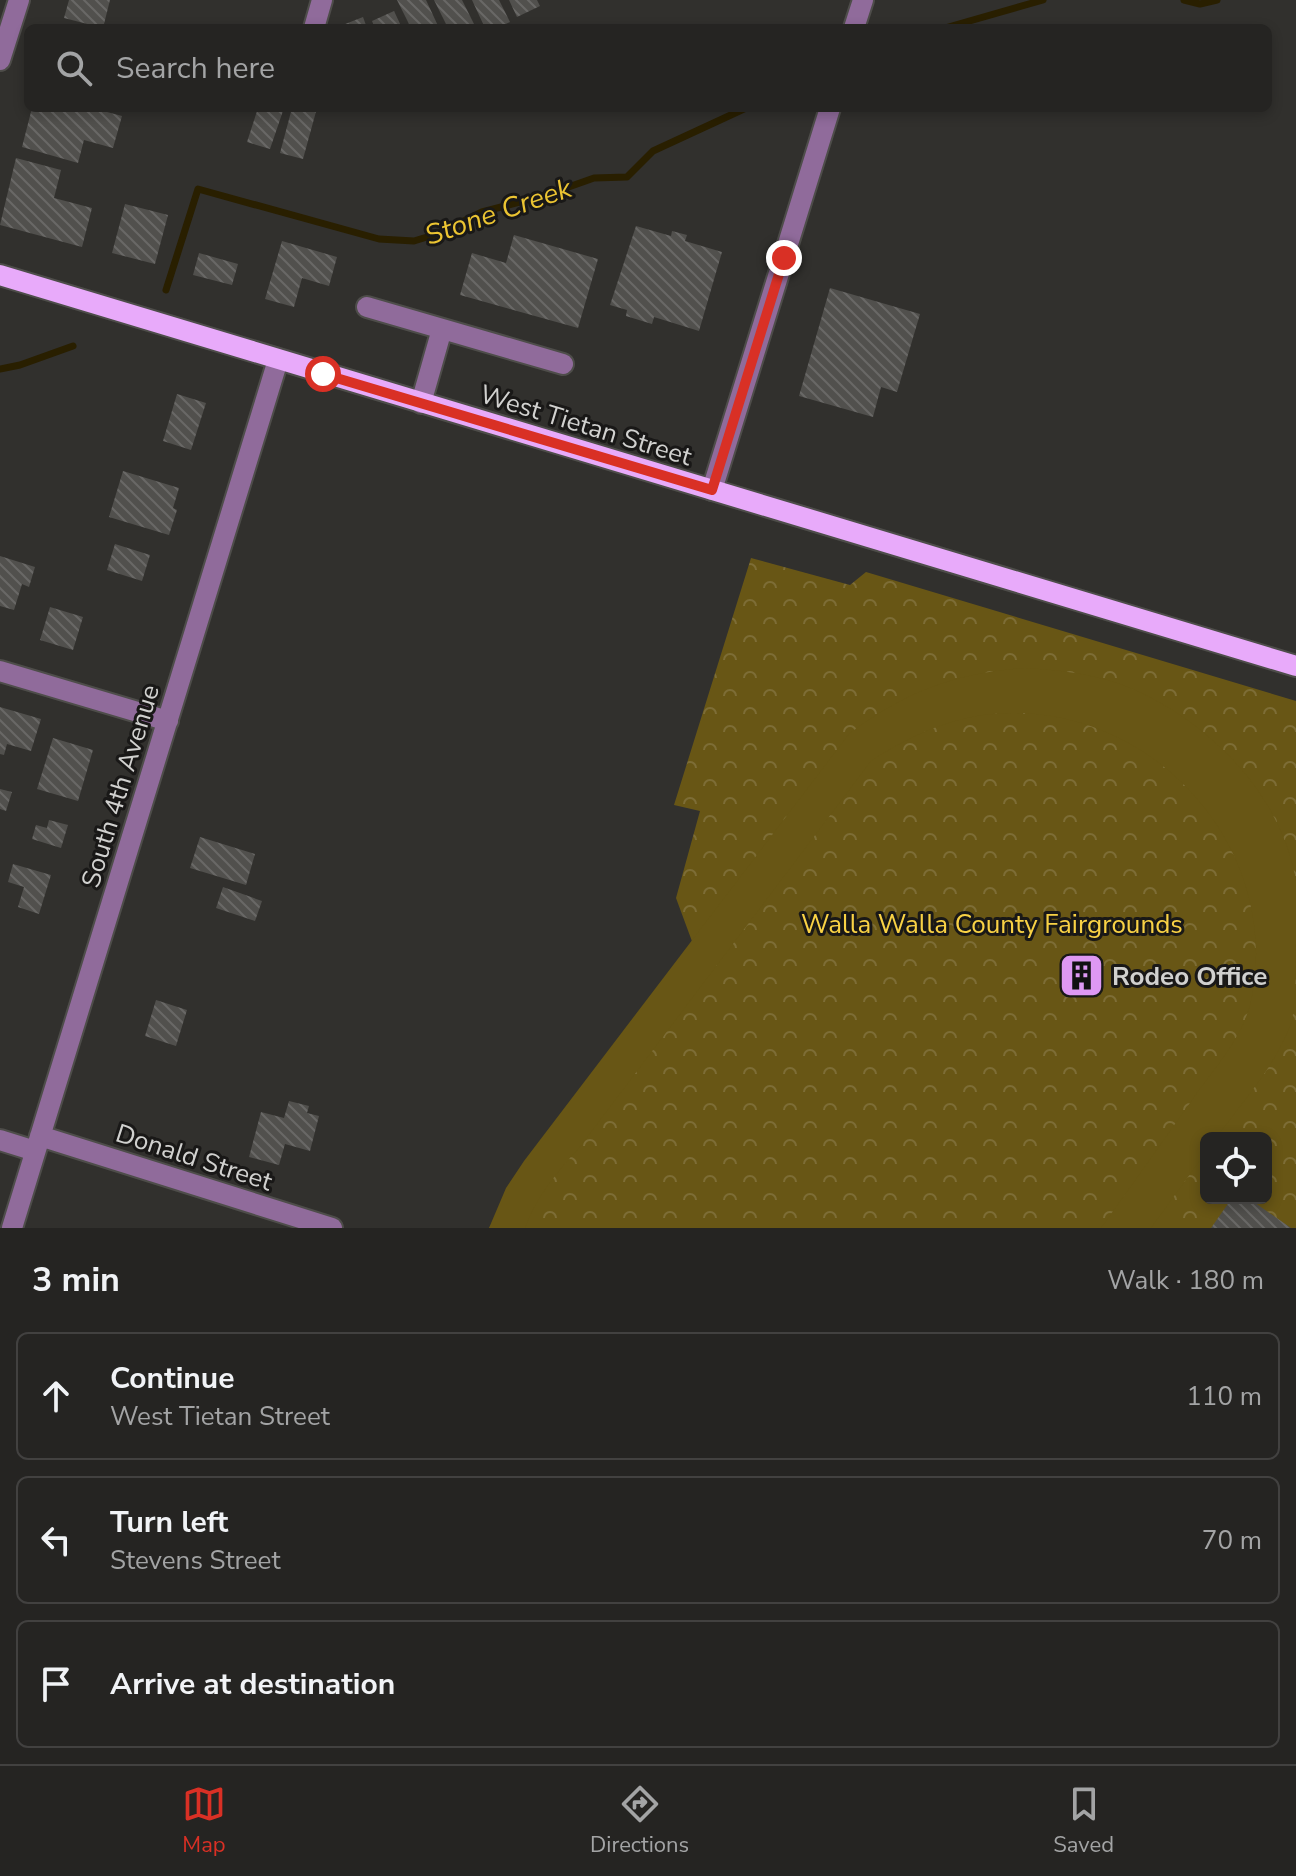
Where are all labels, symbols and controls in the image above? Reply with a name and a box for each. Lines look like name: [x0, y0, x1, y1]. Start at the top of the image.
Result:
search box: [24, 24, 1272, 112]
icon: search: [52, 46, 96, 90]
text: Search here: [116, 48, 275, 89]
water label: Stone Creek: [420, 169, 578, 255]
route end: [766, 240, 802, 276]
route start: [305, 356, 341, 392]
street label: West Tietan Street: [476, 377, 697, 475]
street label: South 4th Avenue: [73, 681, 168, 892]
park label: Walla Walla County Fairgrounds: [801, 907, 1183, 942]
building icon: Rodeo Office: [1057, 952, 1105, 1000]
place label: Rodeo Office: [1112, 959, 1267, 994]
street label: Donald Street: [111, 1116, 277, 1200]
map controls: [1200, 1132, 1272, 1204]
button: locate: [1200, 1132, 1272, 1204]
text: 3 min: [32, 1257, 120, 1303]
text: Walk · 180 m: [1107, 1263, 1264, 1298]
text: Continue: [110, 1358, 235, 1399]
icon: ahead: [34, 1374, 78, 1418]
text: 110 m: [1186, 1379, 1262, 1414]
text: West Tietan Street: [110, 1399, 330, 1434]
text: Turn left: [110, 1502, 228, 1543]
icon: left: [34, 1518, 78, 1562]
text: 70 m: [1202, 1523, 1262, 1558]
text: Stevens Street: [110, 1543, 281, 1578]
icon: arrive: [34, 1662, 78, 1706]
text: Arrive at destination: [110, 1664, 395, 1705]
tab: Map: [182, 1782, 226, 1860]
tab: Directions: [590, 1782, 689, 1860]
tab: Saved: [1053, 1782, 1114, 1860]

